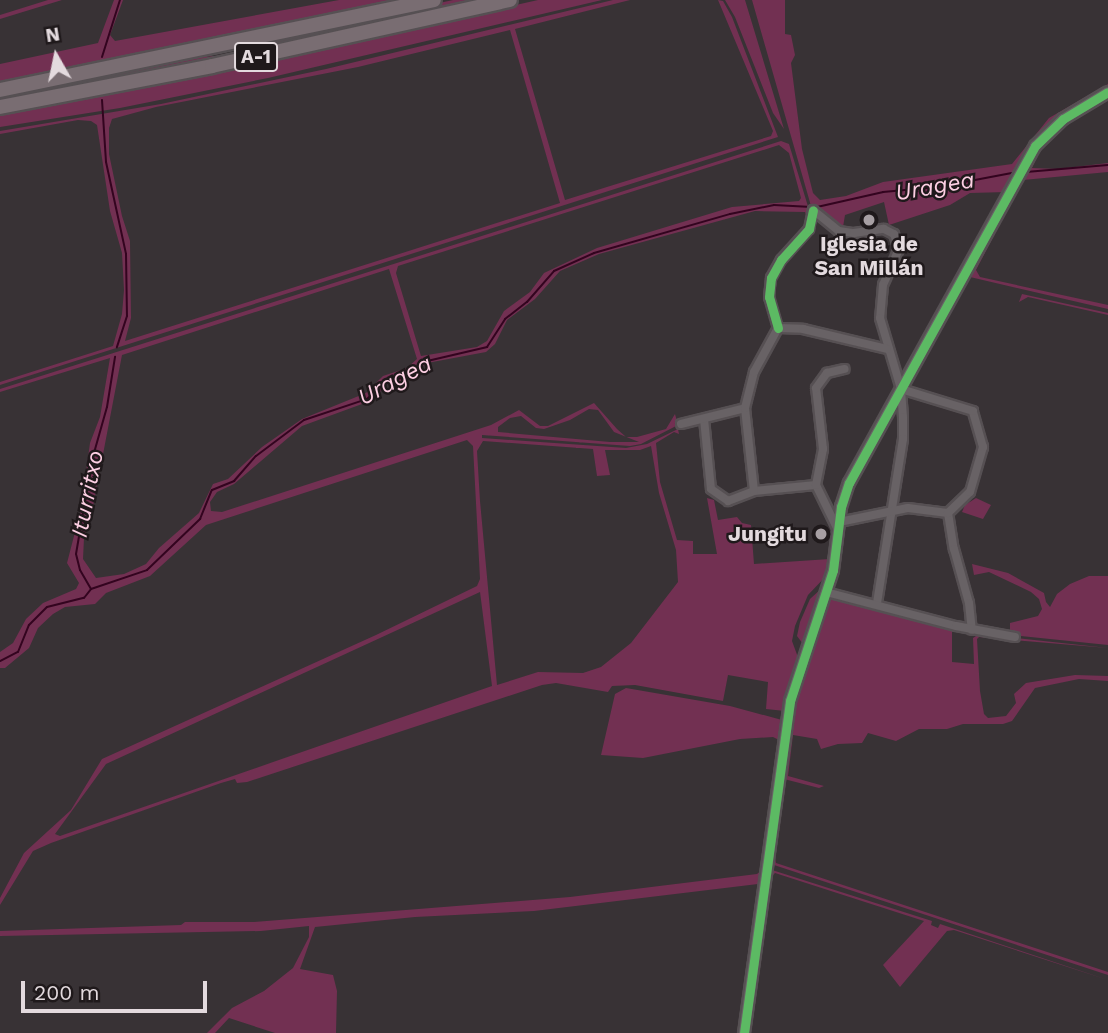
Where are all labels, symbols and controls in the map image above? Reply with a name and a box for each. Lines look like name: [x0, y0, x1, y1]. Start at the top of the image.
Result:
north arrow: [21, 21, 91, 91]
text: N: [44, 22, 61, 47]
road number: A-1: [233, 41, 279, 72]
water label: Uragea: [893, 166, 977, 208]
marker: Iglesia de San Millán: [861, 212, 877, 228]
place label: Iglesia de San Millán: [815, 231, 923, 281]
water label: Uragea: [353, 350, 437, 412]
water label: Iturritxo: [66, 448, 110, 540]
place label: Jungitu: [728, 521, 807, 547]
marker: Jungitu: [813, 526, 829, 542]
scale bar: [24, 967, 210, 1011]
text: 200 m: [34, 980, 100, 1005]

